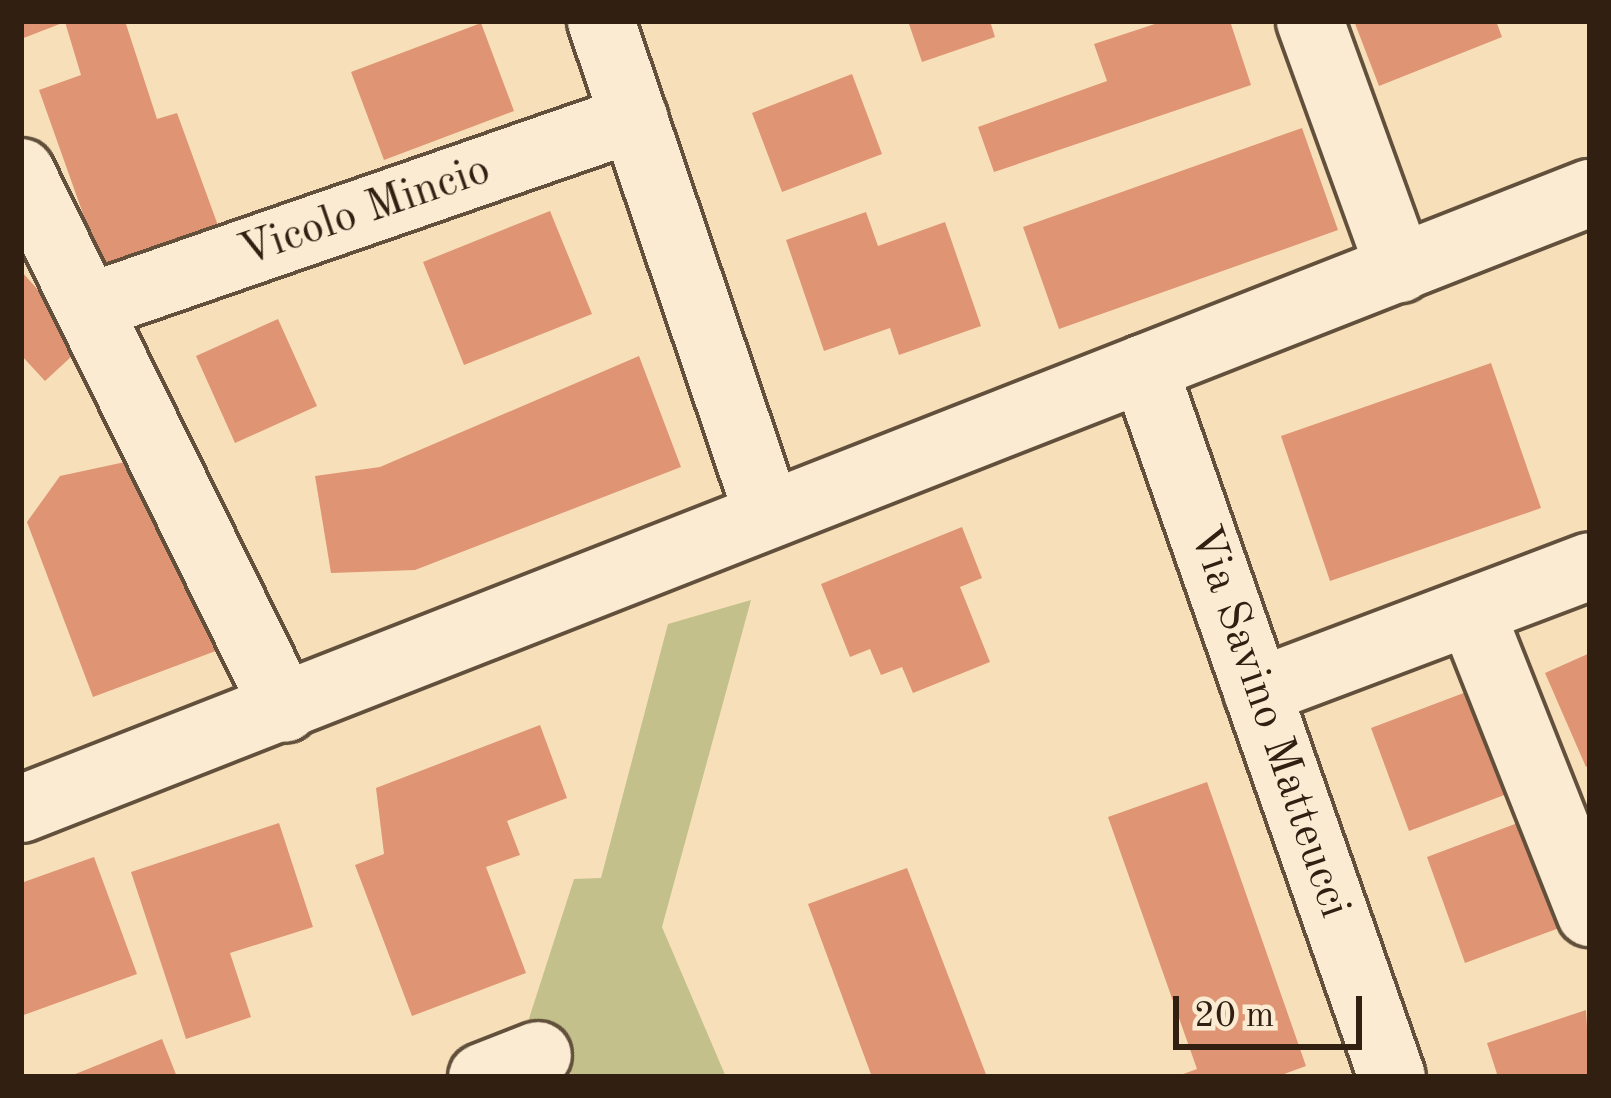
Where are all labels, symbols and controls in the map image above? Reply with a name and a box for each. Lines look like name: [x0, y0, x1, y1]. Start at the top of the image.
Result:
street label: Vicolo Mincio: [232, 144, 498, 280]
street label: Via Savino Matteucci: [1176, 519, 1360, 925]
scale bar: [1179, 972, 1368, 1046]
text: 20 m: [1194, 999, 1274, 1035]

